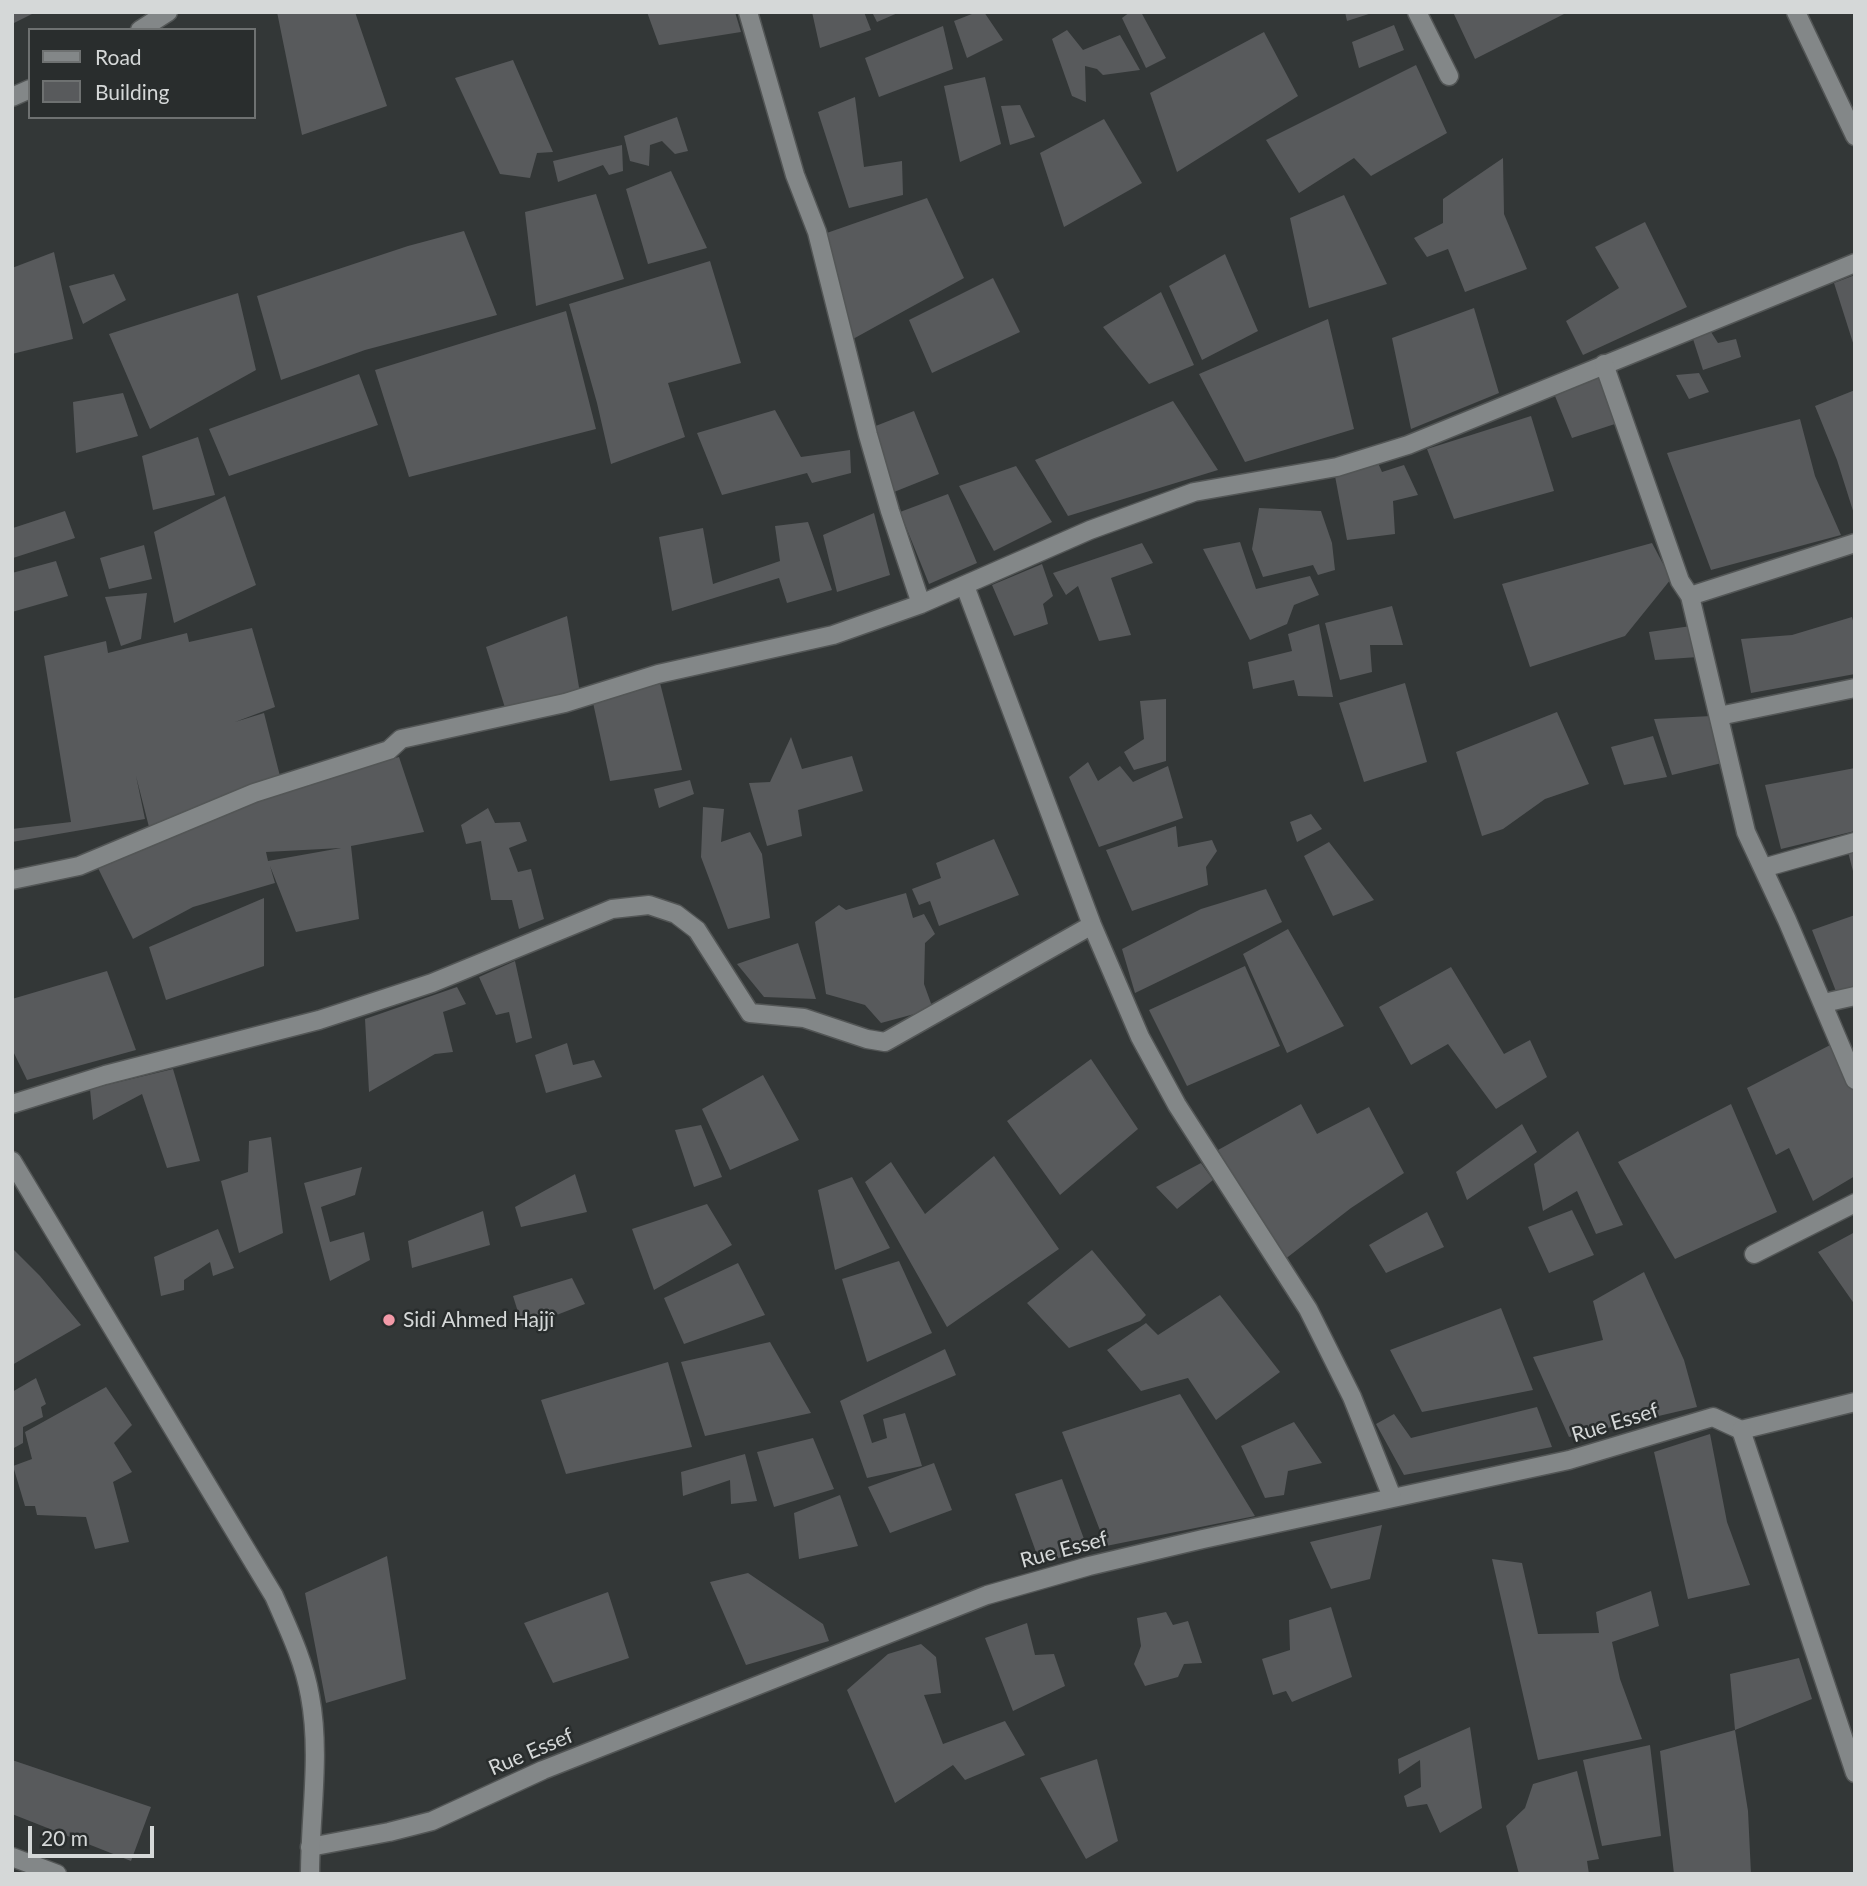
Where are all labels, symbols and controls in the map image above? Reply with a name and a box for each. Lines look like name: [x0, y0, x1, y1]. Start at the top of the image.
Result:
legend: [28, 28, 256, 119]
text: Road: [95, 44, 142, 69]
text: Building: [95, 79, 170, 104]
place label: Sidi Ahmed Hajjî: [403, 1307, 554, 1333]
marker: Sidi Ahmed Hajjî: [381, 1312, 397, 1328]
street label: Rue Essef: [1569, 1398, 1661, 1448]
street label: Rue Essef: [1018, 1526, 1110, 1574]
street label: Rue Essef: [485, 1723, 577, 1781]
scale bar: [32, 1812, 158, 1856]
text: 20 m: [41, 1825, 88, 1850]

